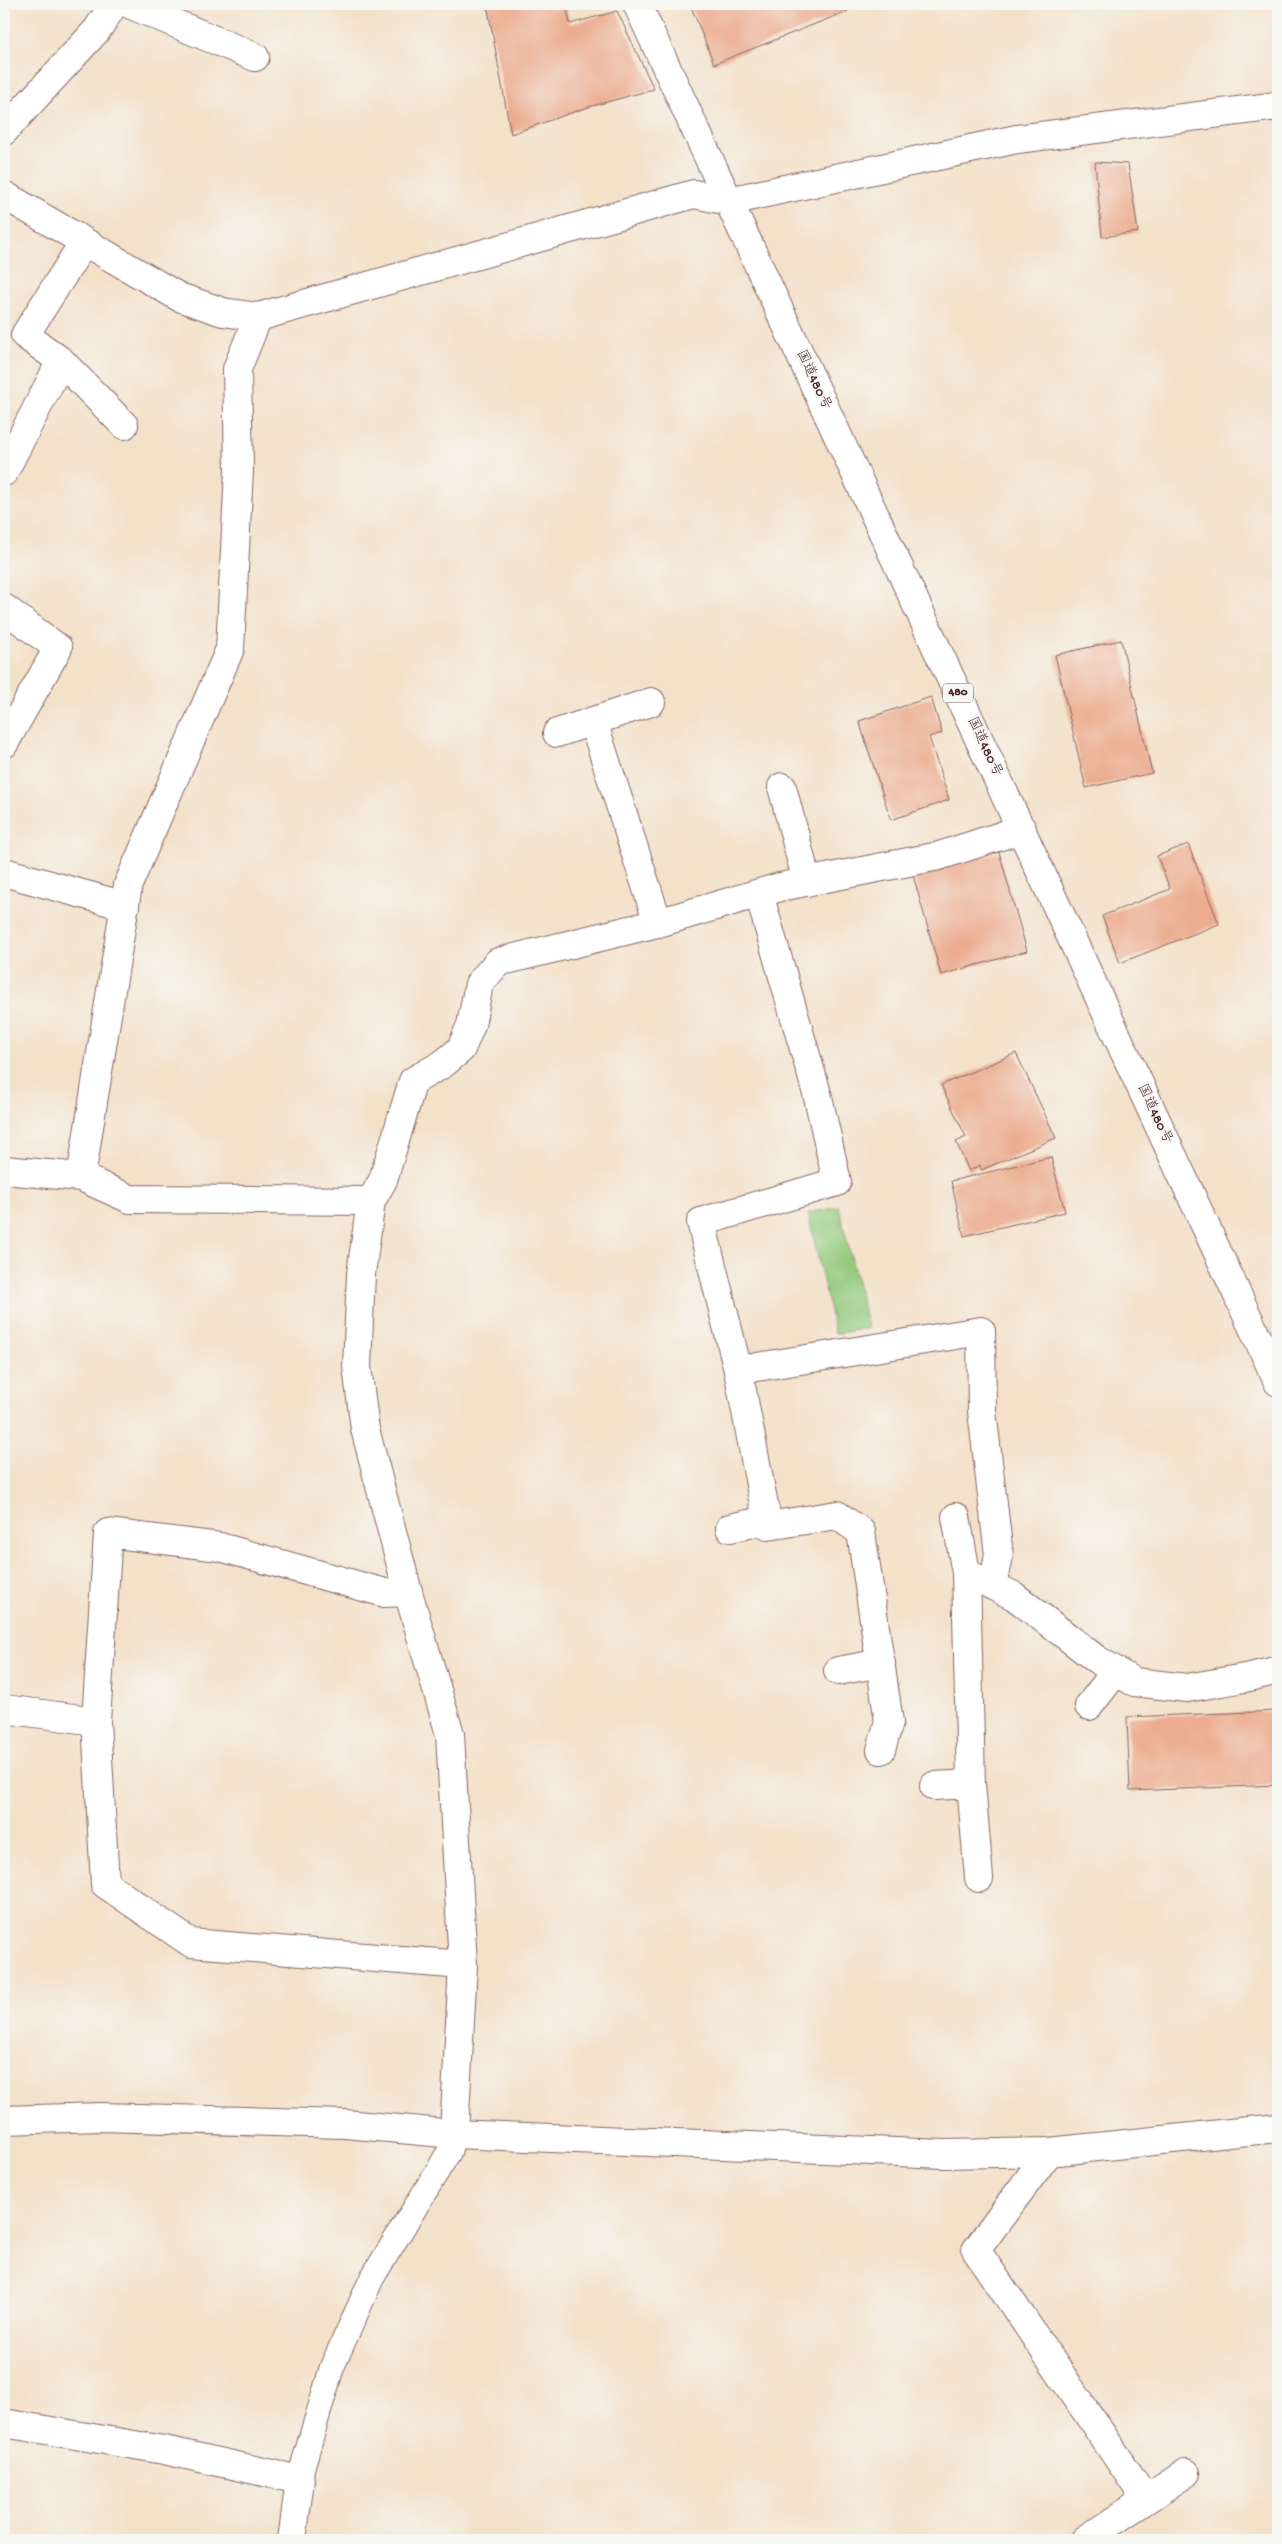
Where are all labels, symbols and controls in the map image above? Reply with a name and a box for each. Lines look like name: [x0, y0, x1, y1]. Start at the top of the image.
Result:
street label: 国道480号: [792, 347, 834, 413]
road number: 480: [943, 684, 973, 702]
street label: 国道480号: [963, 714, 1005, 780]
street label: 国道480号: [1133, 1081, 1175, 1147]

